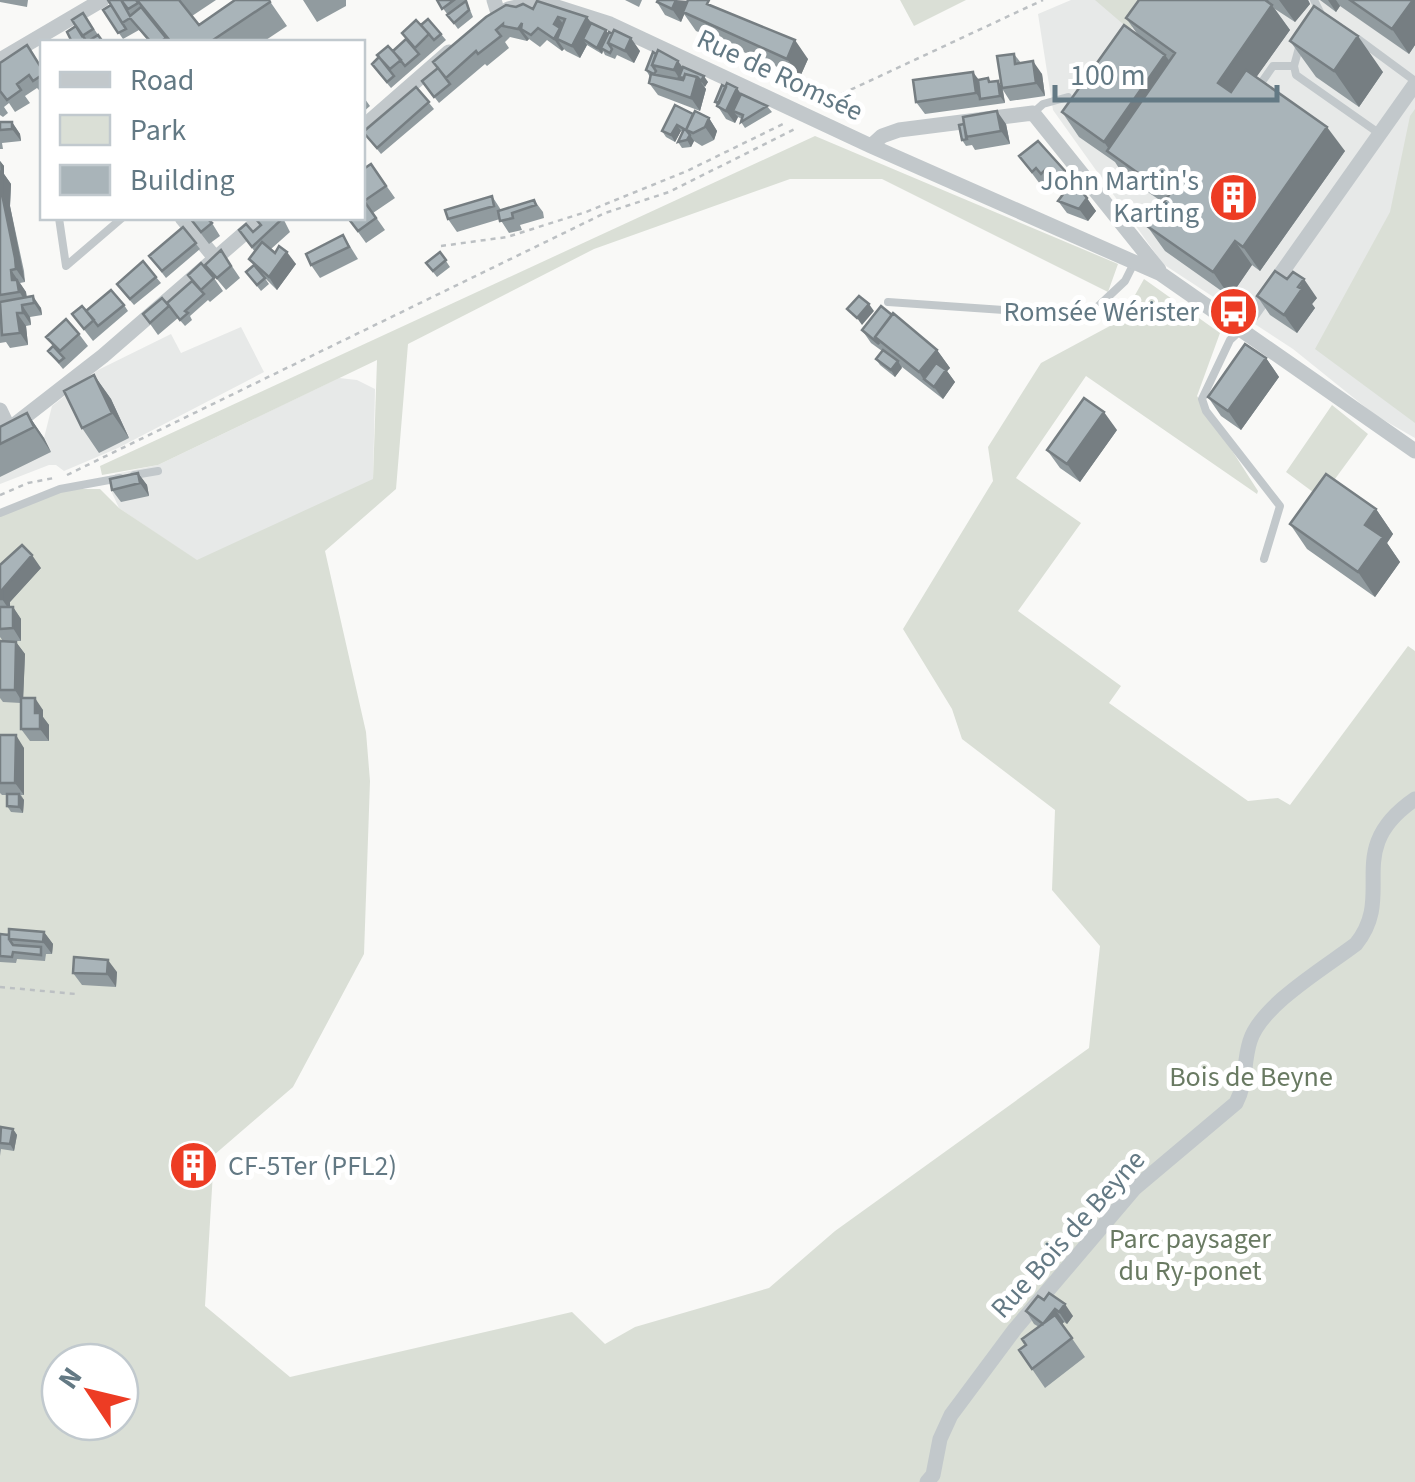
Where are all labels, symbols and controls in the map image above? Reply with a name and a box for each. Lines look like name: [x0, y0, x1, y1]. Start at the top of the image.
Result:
street label: Rue de Romsée: [690, 19, 870, 131]
legend: [40, 40, 365, 220]
scale bar: [1055, 40, 1278, 102]
text: 100 m: [1070, 54, 1146, 97]
text: Road: [130, 59, 194, 102]
text: Park: [130, 109, 186, 152]
text: Building: [130, 159, 235, 202]
place label: John Martin's Karting: [1040, 161, 1199, 233]
building icon: John Martin's Karting: [1208, 171, 1260, 223]
bus stop icon: Romsée Wérister: [1208, 286, 1260, 338]
place label: Romsée Wérister: [1003, 292, 1199, 332]
park label: Bois de Beyne: [1169, 1057, 1333, 1097]
building icon: CF-5Ter (PFL2): [167, 1140, 219, 1192]
street label: Rue Bois de Beyne: [981, 1141, 1155, 1327]
place label: CF-5Ter (PFL2): [228, 1146, 397, 1186]
park label: Parc paysager du Ry-ponet: [1109, 1219, 1271, 1291]
north arrow: [40, 1342, 140, 1442]
text: N: [49, 1359, 92, 1397]

